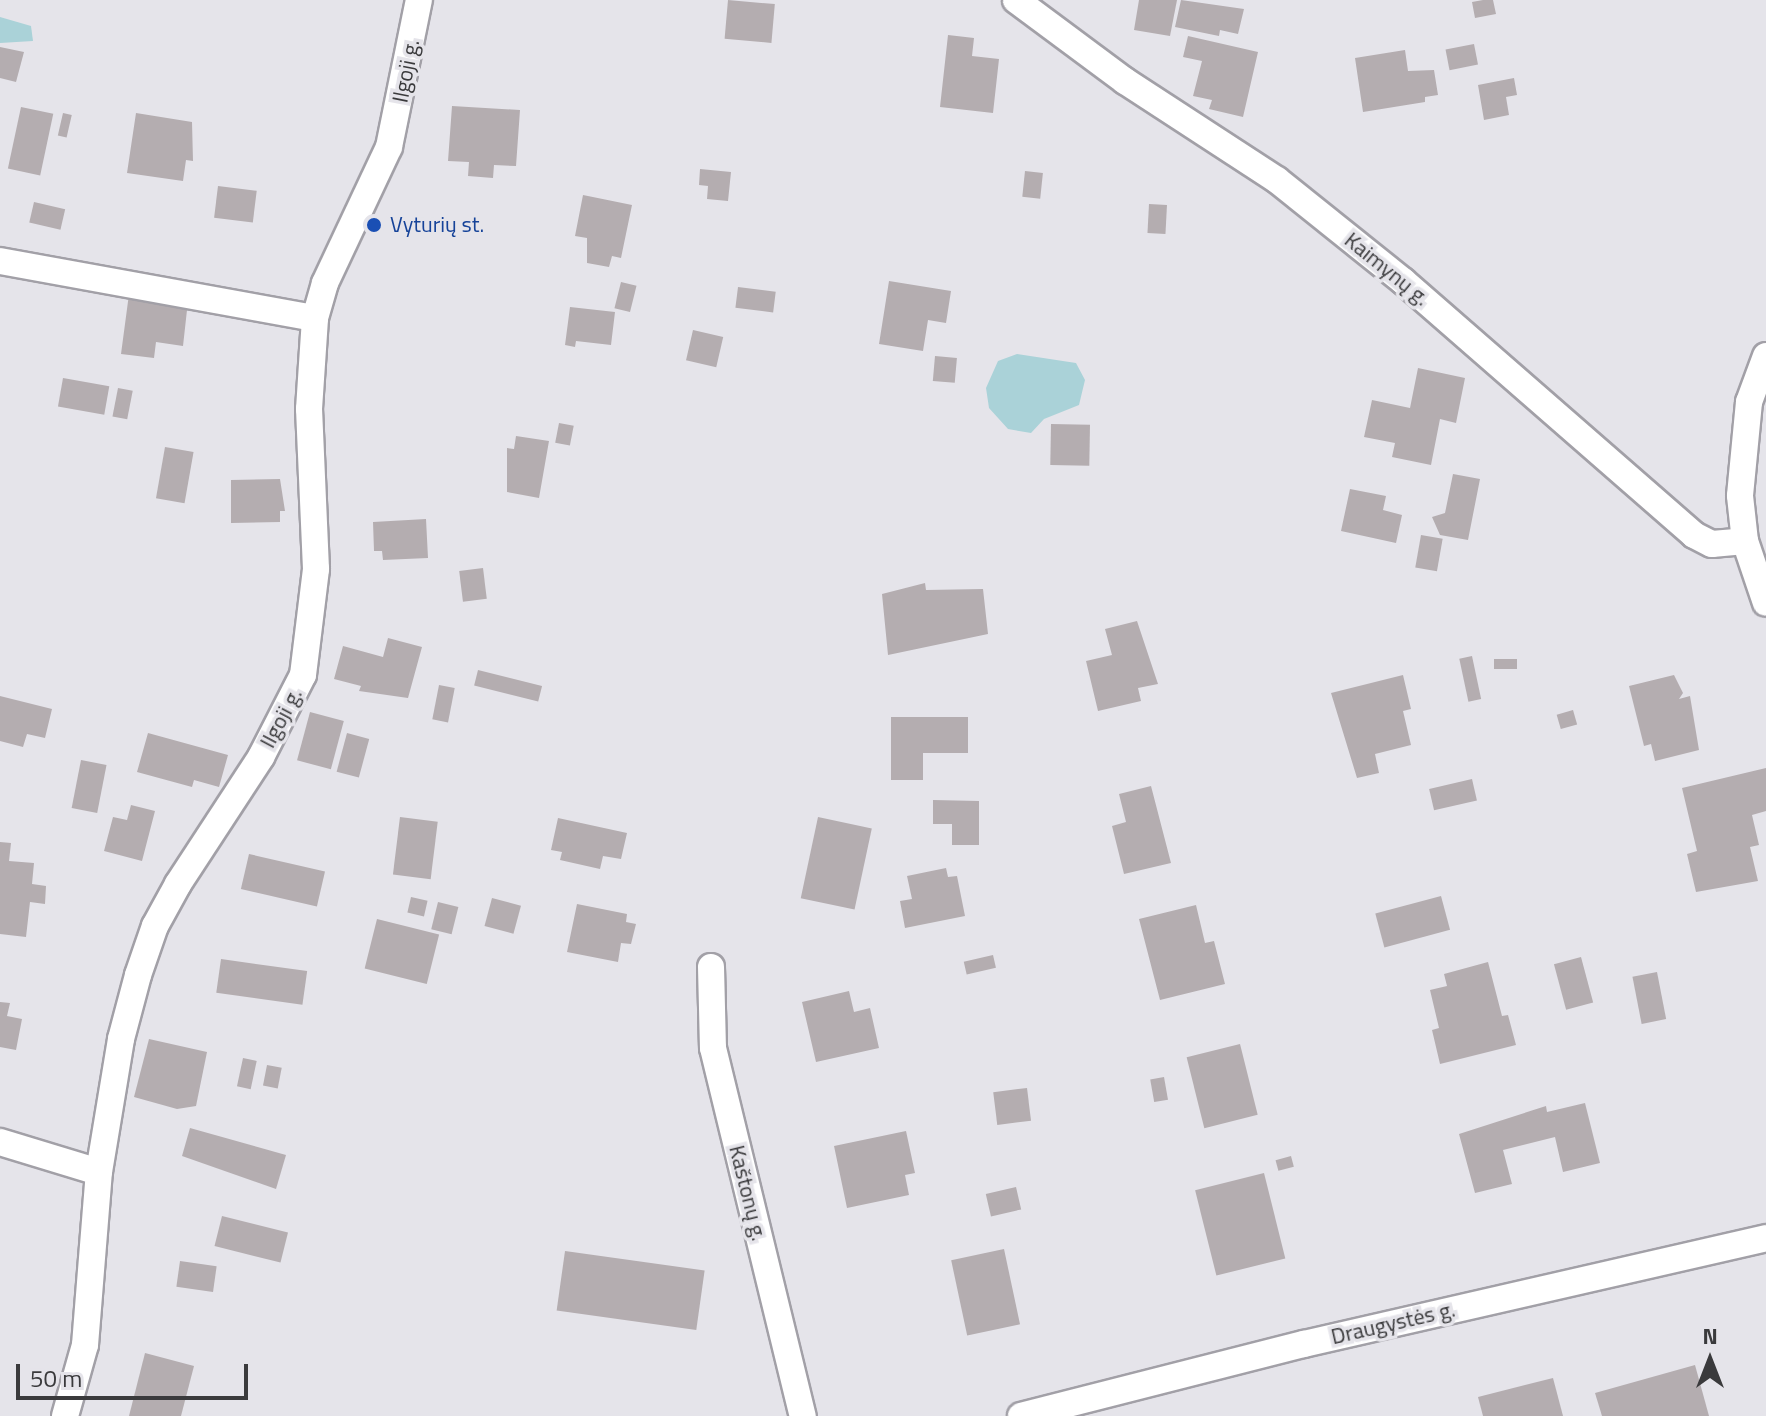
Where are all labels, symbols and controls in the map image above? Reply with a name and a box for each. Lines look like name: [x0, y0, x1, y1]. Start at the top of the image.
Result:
street label: Ilgoji g.: [387, 37, 425, 105]
place label: Vyturių st.: [390, 212, 484, 238]
marker: Vyturių st.: [365, 216, 383, 234]
street label: Kaimynų g.: [1339, 227, 1435, 311]
street label: Ilgoji g.: [254, 684, 308, 752]
street label: Kaštonų g.: [723, 1143, 773, 1243]
street label: Draugystės g.: [1328, 1296, 1458, 1350]
text: N: [1702, 1319, 1718, 1353]
north arrow: [1670, 1320, 1750, 1400]
scale bar: [20, 1348, 252, 1398]
text: 50 m: [30, 1360, 82, 1396]

